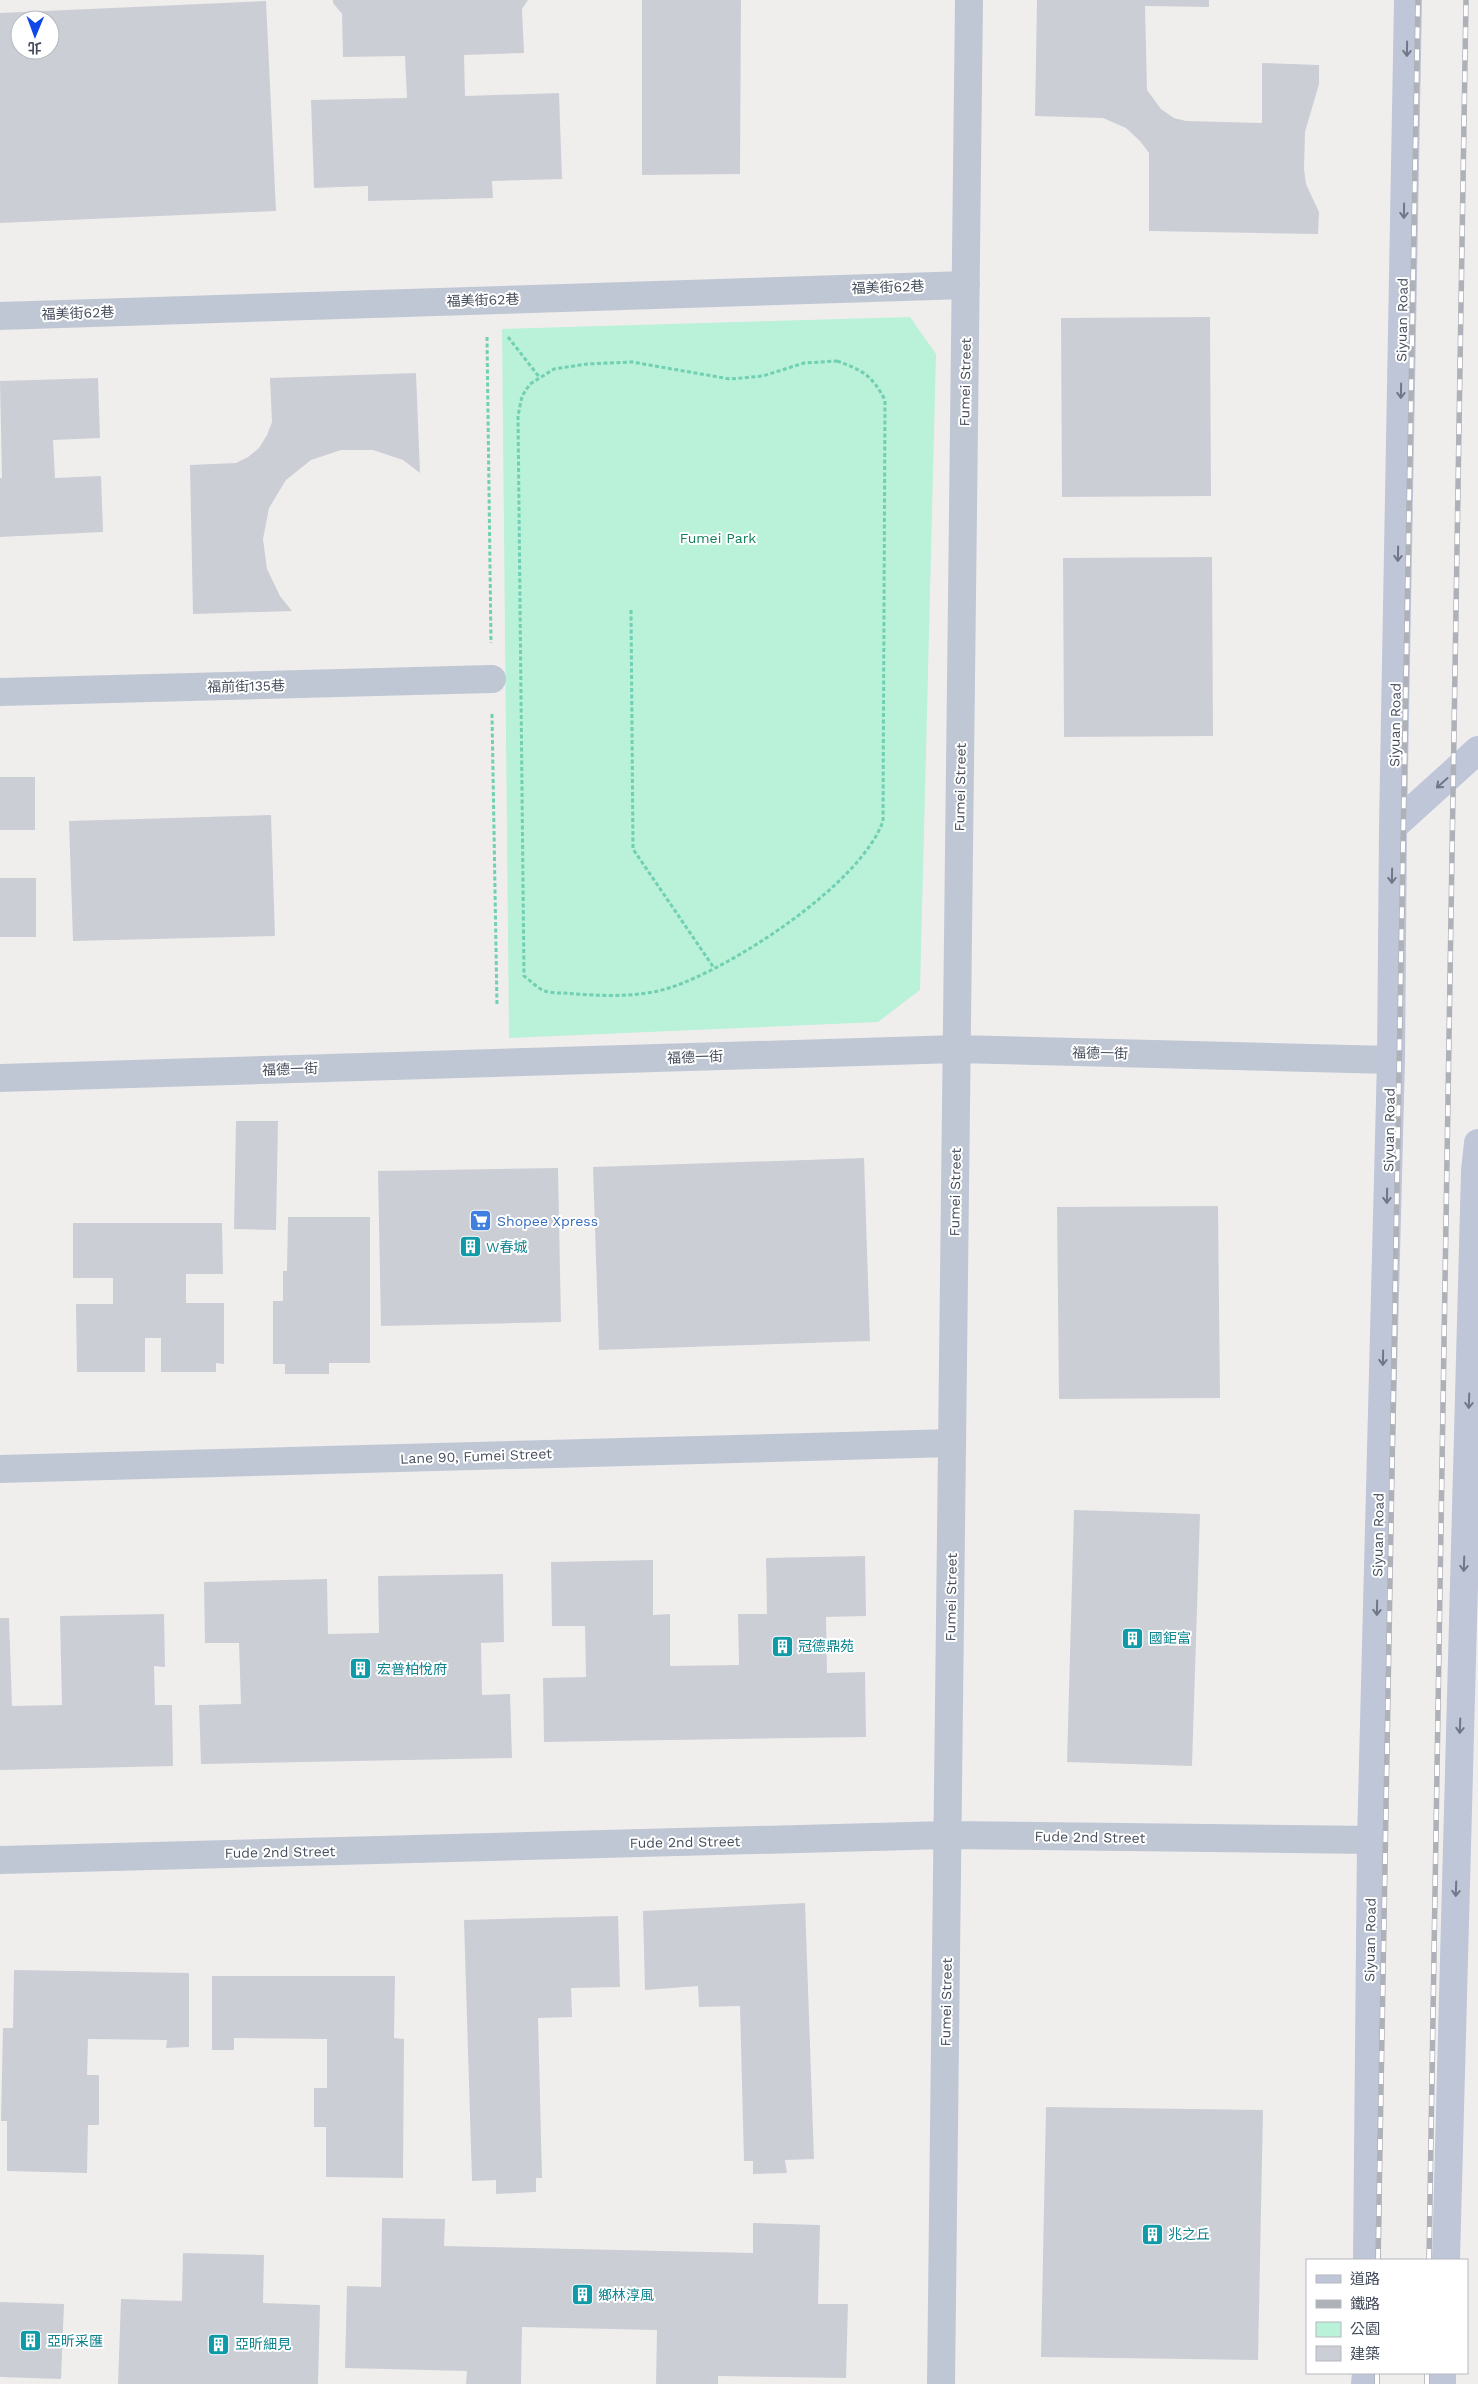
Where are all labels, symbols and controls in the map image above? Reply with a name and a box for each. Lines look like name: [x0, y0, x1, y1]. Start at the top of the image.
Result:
north arrow: [10, 10, 60, 60]
text: 北: [28, 40, 42, 56]
one-way arrow: [1403, 40, 1412, 56]
one-way arrow: [1400, 203, 1409, 219]
street label: 福美街62巷: [851, 278, 925, 296]
street label: Siyuan Road: [1393, 278, 1411, 362]
street label: 福美街62巷: [446, 291, 520, 309]
street label: 福美街62巷: [41, 304, 115, 322]
street label: Fumei Street: [956, 337, 974, 426]
one-way arrow: [1396, 382, 1406, 399]
park label: Fumei Park: [680, 530, 756, 546]
one-way arrow: [1393, 545, 1403, 561]
street label: 福前街135巷: [207, 677, 285, 695]
street label: Siyuan Road: [1386, 683, 1404, 767]
street label: Fumei Street: [951, 742, 969, 831]
one-way arrow: [1435, 777, 1448, 789]
one-way arrow: [1387, 867, 1397, 883]
street label: 福德一街: [1072, 1045, 1128, 1061]
street label: 福德一街: [667, 1048, 723, 1066]
street label: 福德一街: [262, 1060, 318, 1078]
street label: Siyuan Road: [1380, 1088, 1398, 1172]
street label: Fumei Street: [946, 1147, 964, 1236]
one-way arrow: [1382, 1187, 1392, 1203]
supermarket icon: Shopee Xpress: [469, 1209, 493, 1233]
place label: Shopee Xpress: [497, 1213, 598, 1229]
building icon: W春城: [458, 1235, 482, 1259]
place label: W春城: [486, 1239, 527, 1255]
one-way arrow: [1378, 1350, 1388, 1366]
one-way arrow: [1464, 1393, 1473, 1409]
street label: Lane 90, Fumei Street: [400, 1445, 552, 1467]
street label: Siyuan Road: [1369, 1493, 1387, 1577]
street label: Fumei Street: [942, 1552, 960, 1641]
one-way arrow: [1460, 1556, 1469, 1572]
one-way arrow: [1372, 1600, 1381, 1616]
building icon: 國鉅富: [1121, 1626, 1145, 1650]
place label: 國鉅富: [1149, 1630, 1191, 1646]
building icon: 冠德鼎苑: [770, 1634, 794, 1658]
place label: 冠德鼎苑: [798, 1638, 854, 1654]
building icon: 宏普柏悅府: [349, 1657, 373, 1681]
place label: 宏普柏悅府: [377, 1661, 447, 1677]
one-way arrow: [1455, 1718, 1465, 1734]
street label: Fude 2nd Street: [1034, 1828, 1146, 1846]
street label: Fude 2nd Street: [629, 1833, 741, 1851]
street label: Fude 2nd Street: [224, 1843, 336, 1861]
one-way arrow: [1451, 1881, 1460, 1897]
street label: Siyuan Road: [1361, 1898, 1379, 1982]
street label: Fumei Street: [937, 1957, 955, 2046]
building icon: 兆之丘: [1140, 2222, 1164, 2246]
place label: 兆之丘: [1168, 2226, 1210, 2242]
legend: [1306, 2259, 1468, 2374]
text: 道路: [1350, 2270, 1380, 2288]
building icon: 鄉林淳風: [570, 2283, 594, 2307]
place label: 鄉林淳風: [598, 2287, 654, 2303]
text: 鐵路: [1350, 2295, 1380, 2313]
text: 公園: [1350, 2320, 1380, 2338]
building icon: 亞昕采匯: [19, 2329, 43, 2353]
building icon: 亞昕細見: [207, 2332, 231, 2356]
place label: 亞昕采匯: [47, 2333, 103, 2349]
place label: 亞昕細見: [235, 2336, 291, 2352]
text: 建築: [1350, 2345, 1380, 2363]

